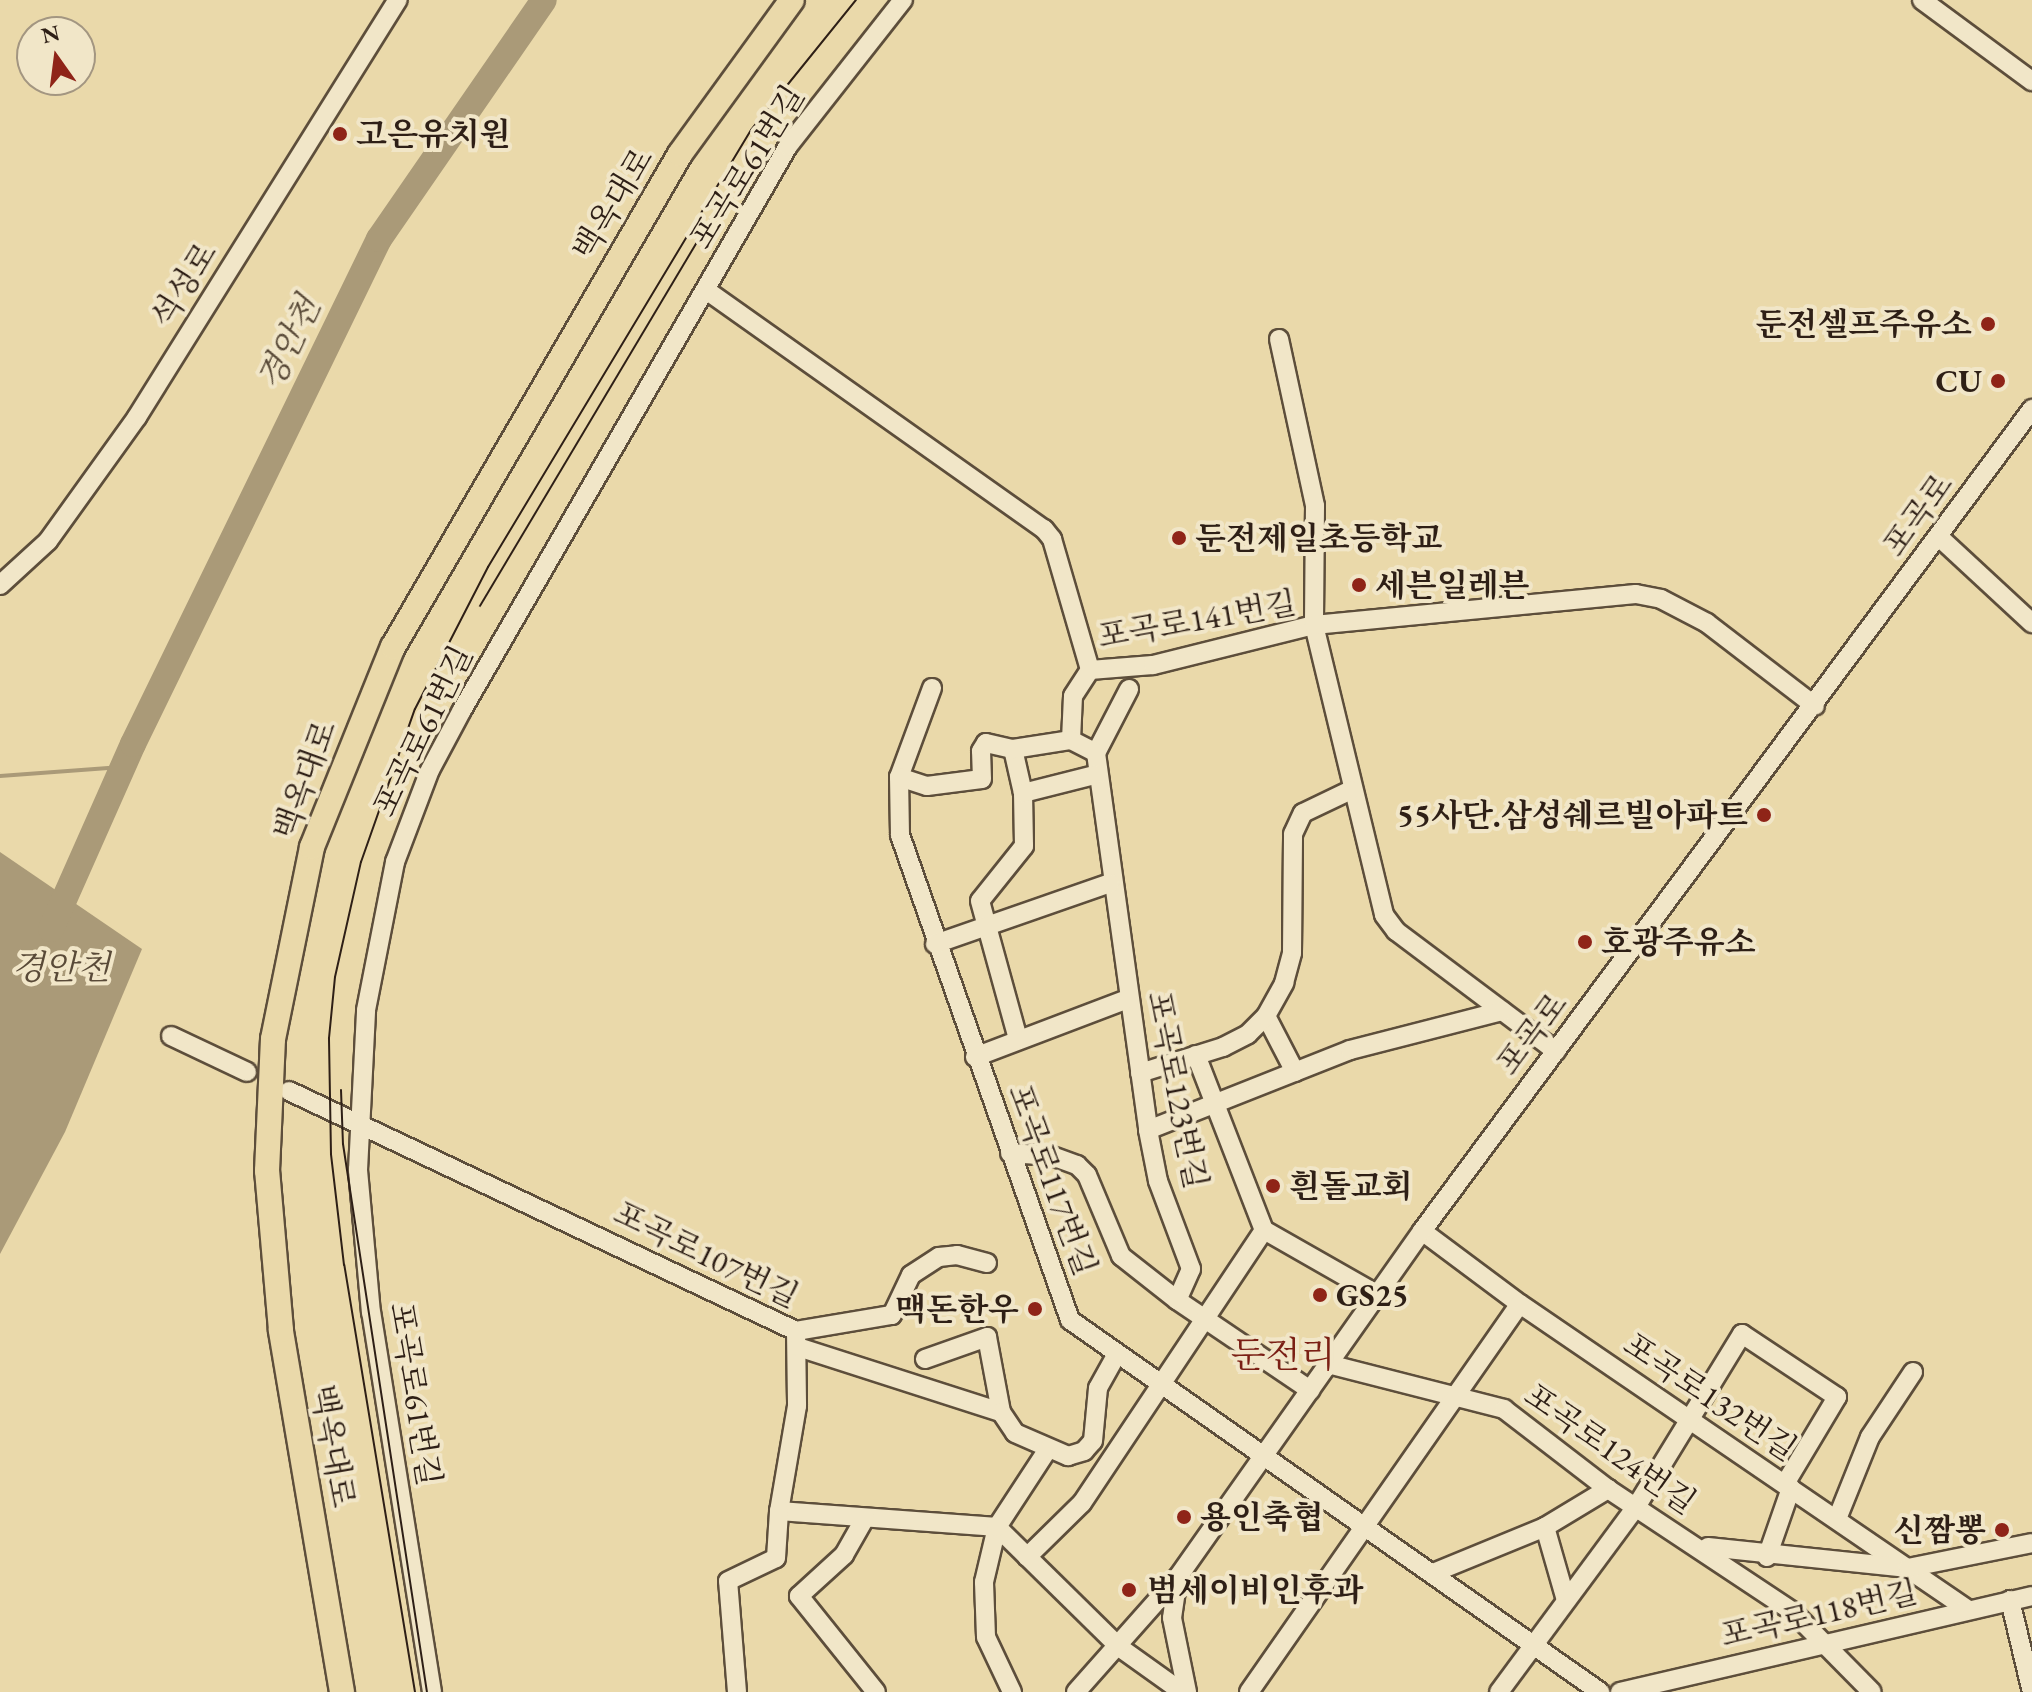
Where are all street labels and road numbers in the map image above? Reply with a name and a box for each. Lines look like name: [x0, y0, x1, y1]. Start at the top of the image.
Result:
street label: 포곡로61번길: [682, 78, 812, 256]
street label: 백옥대로: [565, 141, 661, 267]
street label: 석성로: [143, 236, 225, 334]
street label: 포곡로: [1875, 466, 1961, 564]
street label: 포곡로141번길: [1095, 584, 1299, 656]
street label: 포곡로61번길: [365, 639, 481, 823]
street label: 백옥대로: [266, 715, 344, 845]
street label: 포곡로: [1489, 985, 1575, 1083]
street label: 포곡로123번길: [1139, 988, 1215, 1192]
street label: 포곡로117번길: [1000, 1079, 1104, 1281]
street label: 포곡로107번길: [607, 1194, 805, 1316]
street label: 포곡로61번길: [382, 1299, 448, 1489]
street label: 포곡로132번길: [1616, 1325, 1804, 1469]
street label: 포곡로124번길: [1517, 1376, 1703, 1522]
street label: 백옥대로: [303, 1382, 363, 1510]
street label: 포곡로118번길: [1717, 1573, 1921, 1655]

